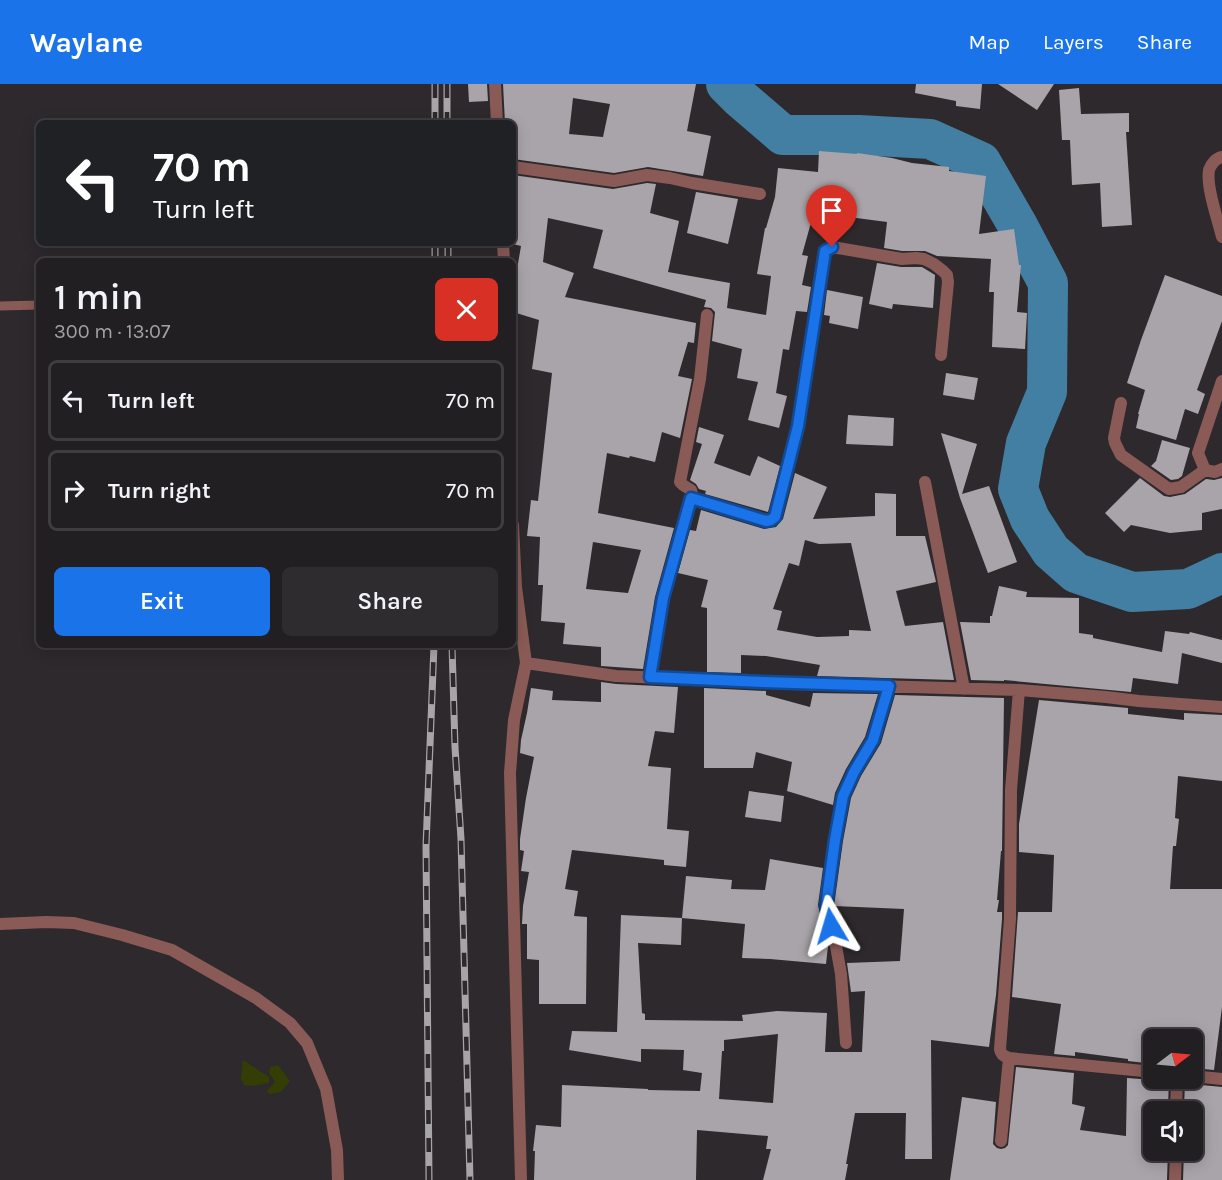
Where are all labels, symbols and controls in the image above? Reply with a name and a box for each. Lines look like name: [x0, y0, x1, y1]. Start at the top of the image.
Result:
text: Waylane: [30, 26, 143, 59]
text: Map: [968, 30, 1010, 54]
text: Layers: [1043, 30, 1104, 54]
text: Share: [1137, 30, 1192, 54]
text: 70 m: [153, 142, 251, 192]
icon: left: [54, 144, 132, 222]
pin: [806, 185, 857, 247]
text: Turn left: [153, 193, 254, 225]
icon: arrive: [815, 194, 848, 227]
text: 1 min: [54, 276, 143, 318]
button: close: [435, 278, 498, 341]
text: 300 m · 13:07: [54, 320, 170, 343]
icon: left: [57, 384, 90, 417]
text: Turn left: [108, 388, 195, 414]
text: 70 m: [446, 388, 495, 414]
icon: right: [57, 474, 90, 507]
text: Turn right: [108, 478, 211, 504]
text: 70 m: [446, 478, 495, 504]
button: Exit: [54, 567, 270, 636]
button: Share: [282, 567, 498, 636]
position arrow: [799, 894, 863, 958]
north arrow: [1143, 1029, 1203, 1089]
map controls: [1143, 1029, 1203, 1161]
button: sound: [1143, 1101, 1203, 1161]

